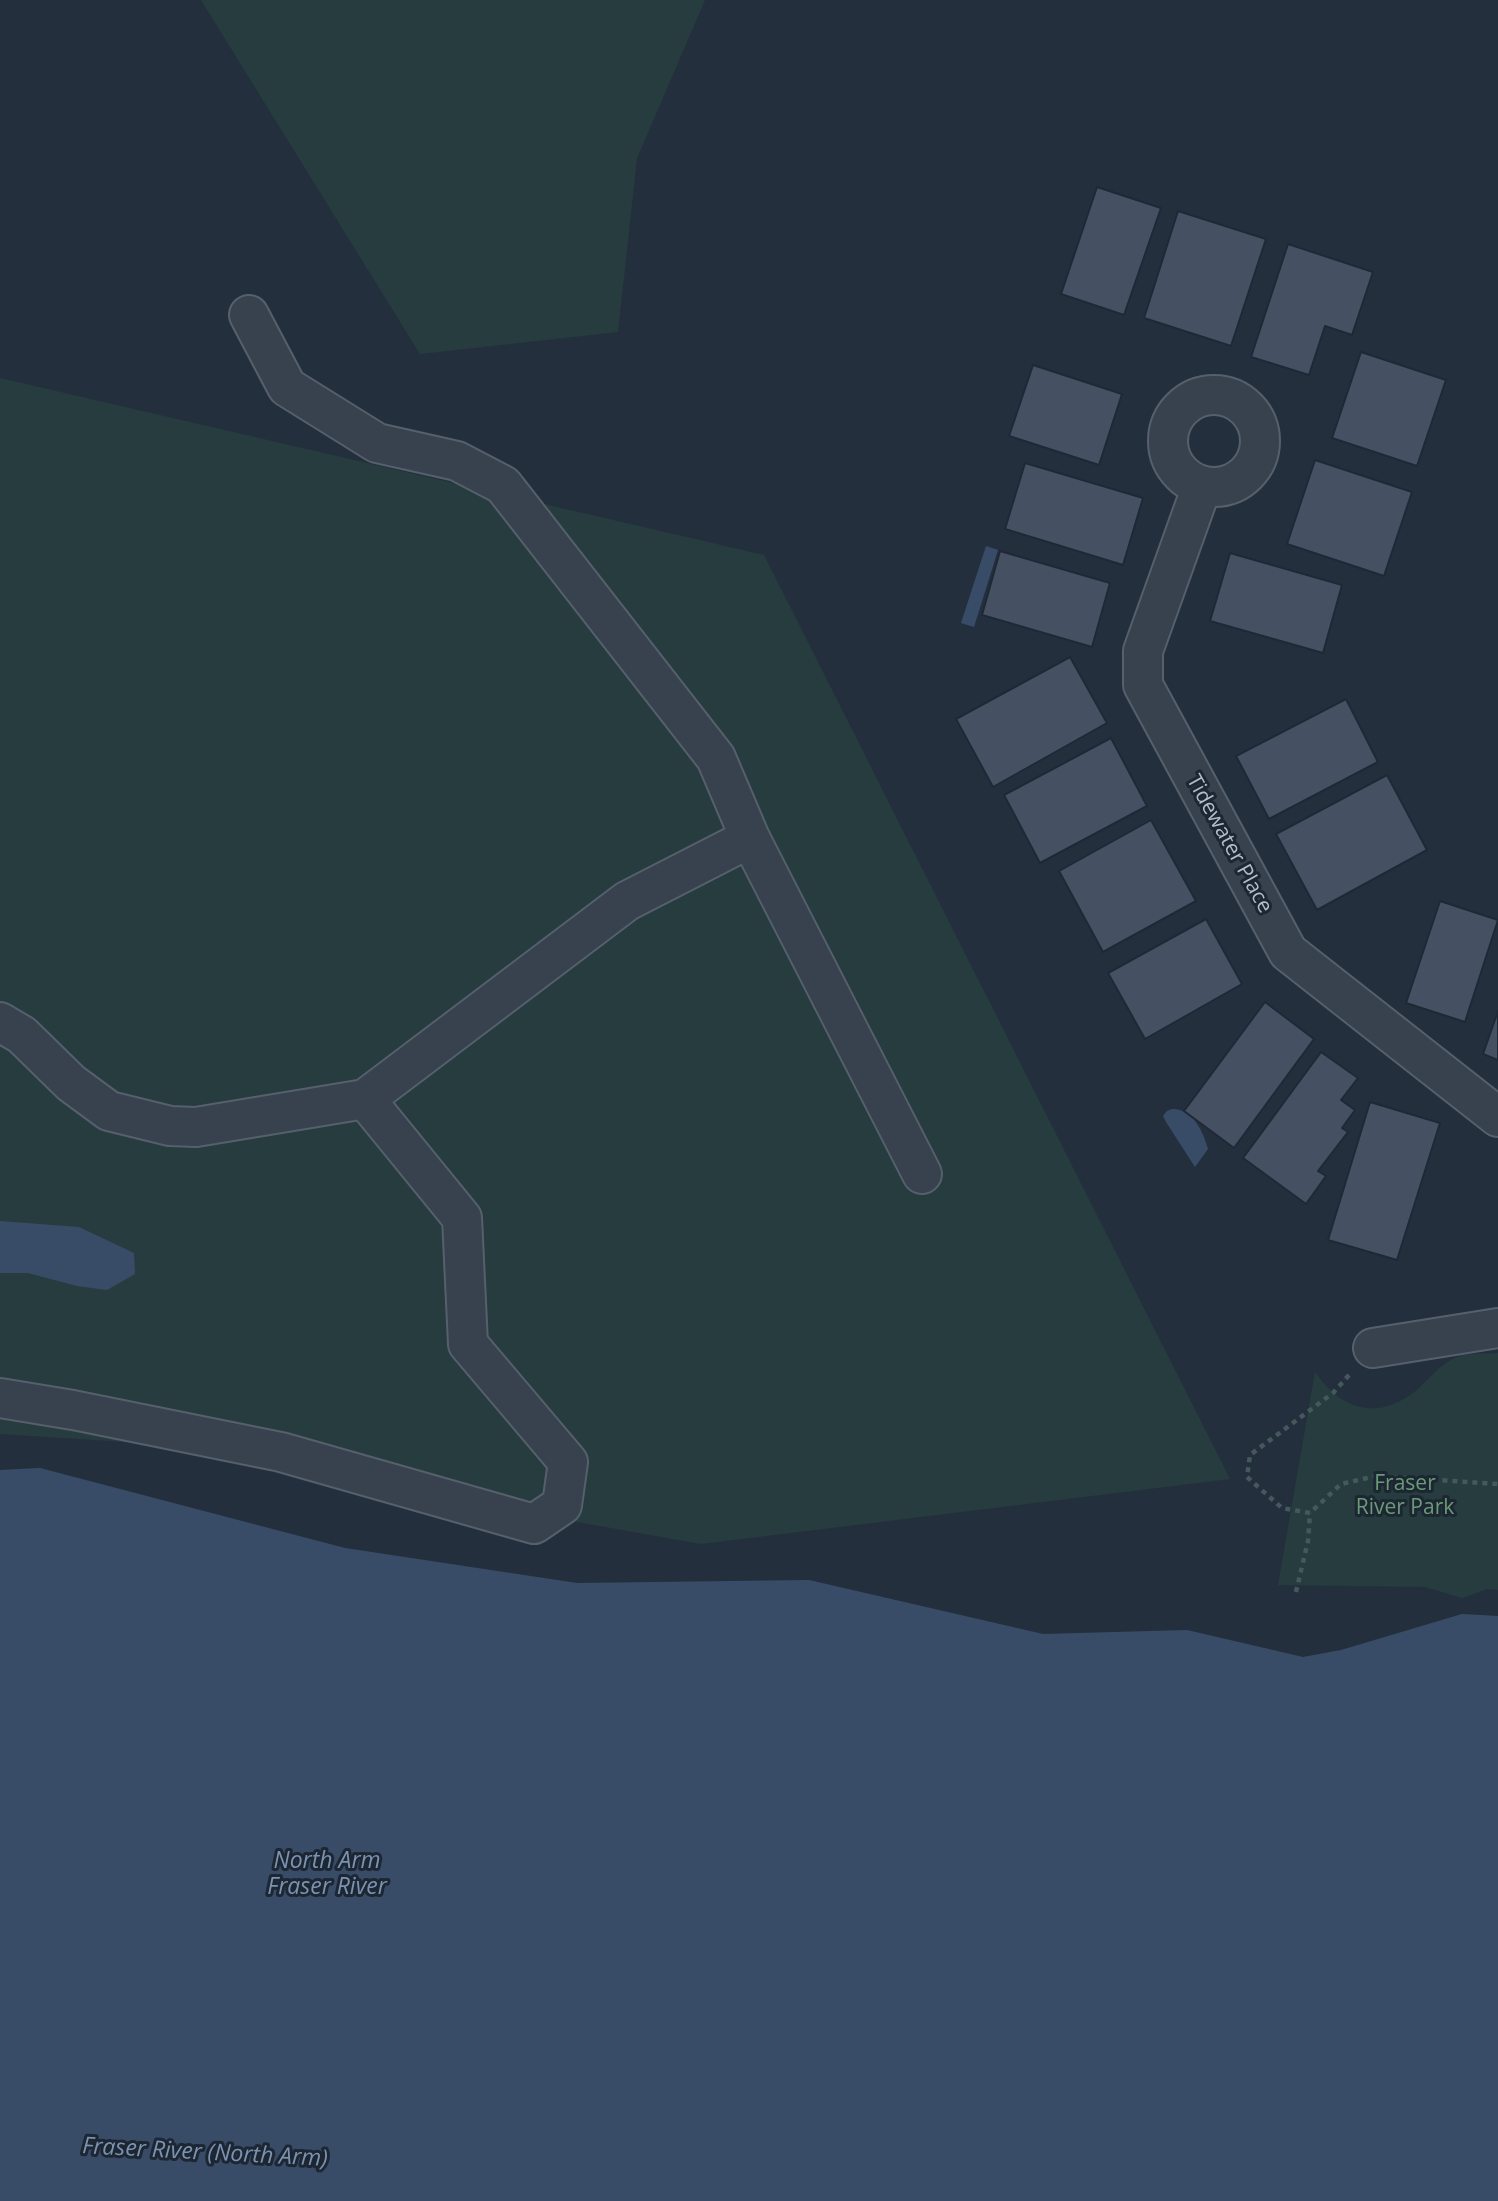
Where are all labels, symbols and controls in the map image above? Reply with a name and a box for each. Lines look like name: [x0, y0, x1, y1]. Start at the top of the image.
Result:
street label: Tidewater Place: [1181, 770, 1277, 918]
park label: Fraser River Park: [1356, 1471, 1454, 1521]
water label: North Arm Fraser River: [267, 1847, 387, 1901]
water label: Fraser River (North Arm): [82, 2133, 328, 2173]

